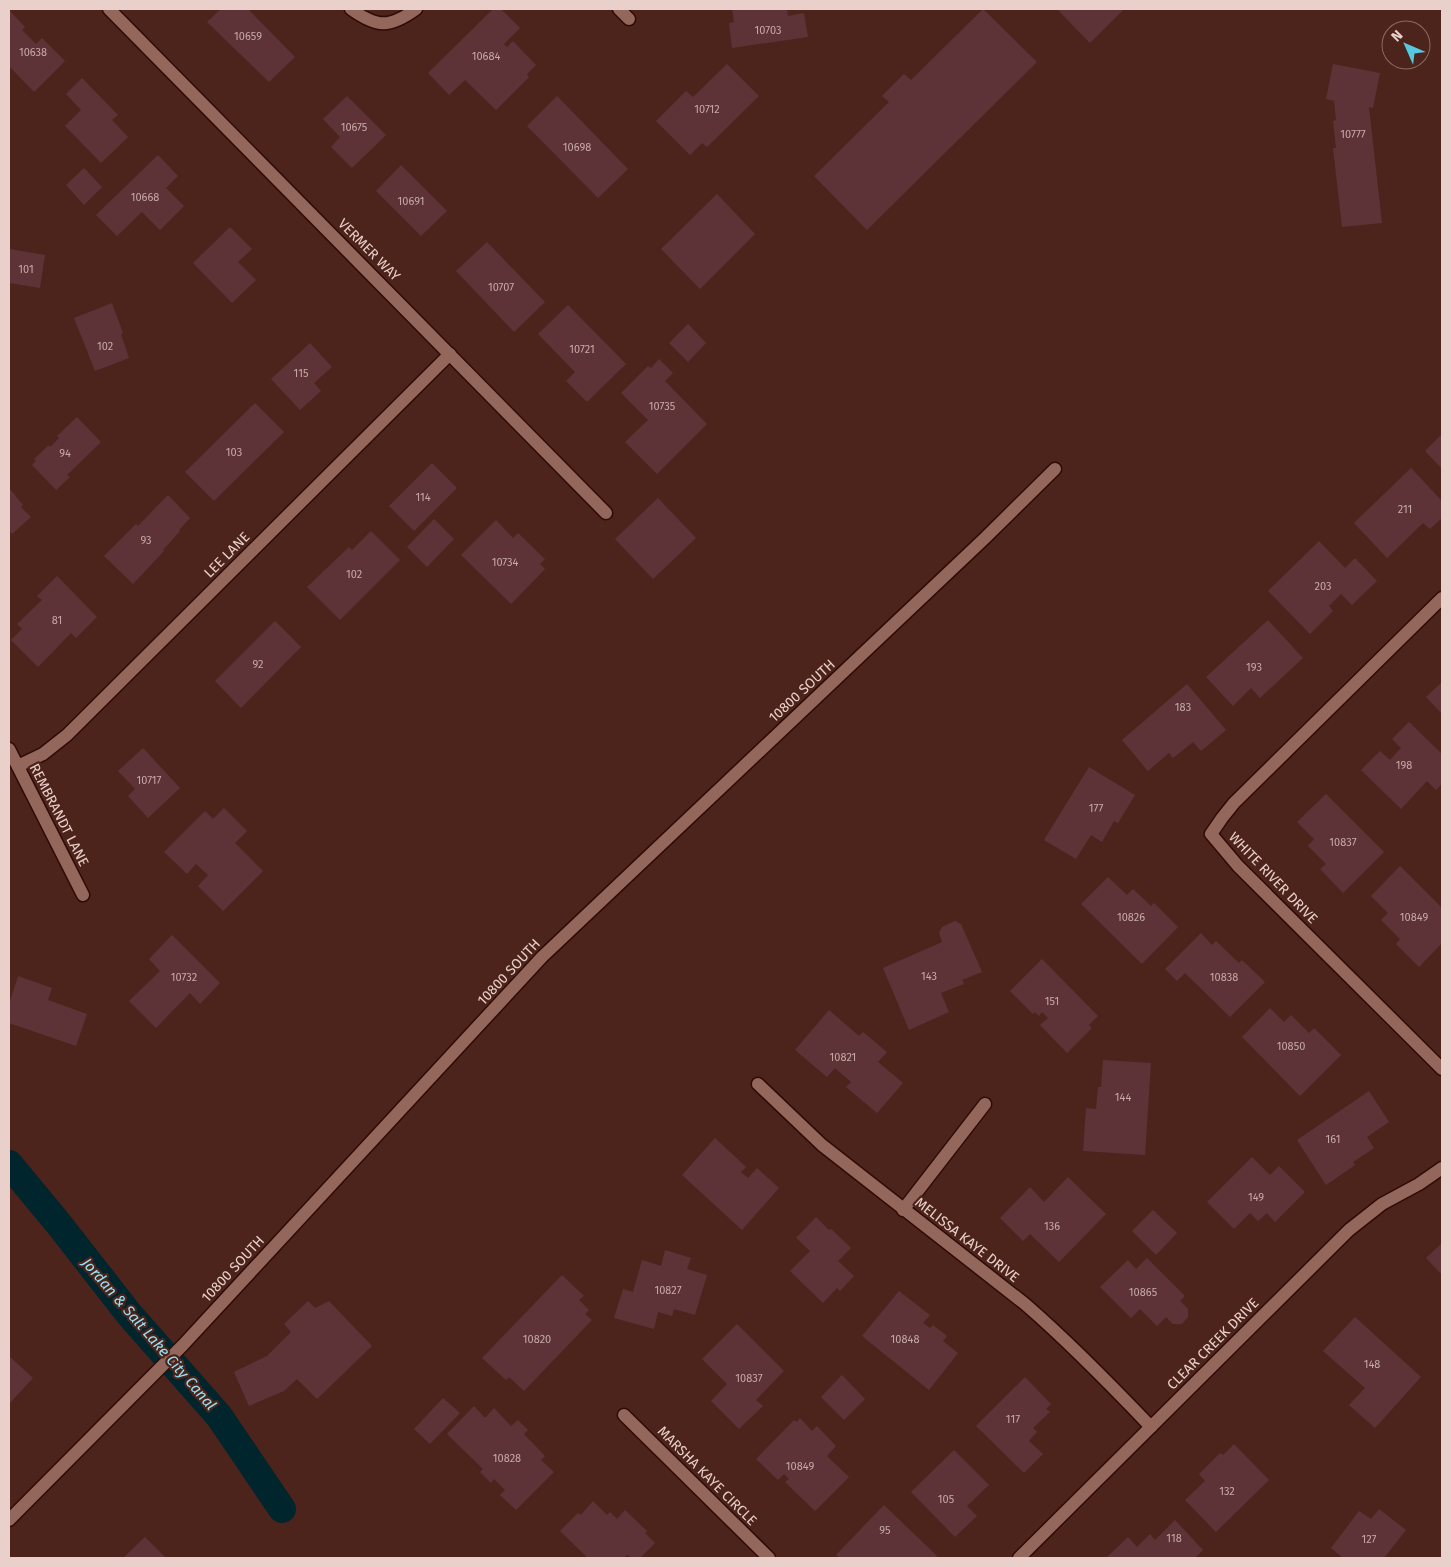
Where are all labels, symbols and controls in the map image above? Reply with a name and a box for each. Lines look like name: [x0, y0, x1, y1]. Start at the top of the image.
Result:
north arrow: [1381, 20, 1431, 70]
house number: 10703: [755, 24, 781, 37]
text: N: [1388, 27, 1406, 45]
house number: 10659: [234, 30, 262, 43]
house number: 10638: [19, 46, 47, 59]
house number: 10684: [472, 50, 500, 63]
house number: 10712: [694, 103, 720, 116]
house number: 10675: [341, 121, 368, 134]
house number: 10777: [1340, 128, 1366, 141]
house number: 10698: [563, 141, 591, 154]
house number: 10668: [131, 191, 159, 204]
house number: 10691: [398, 195, 424, 208]
street label: VERMER WAY: [334, 215, 404, 285]
house number: 101: [18, 263, 34, 276]
house number: 10707: [488, 281, 514, 294]
house number: 102: [97, 340, 113, 353]
house number: 10721: [569, 343, 595, 356]
house number: 115: [294, 367, 309, 380]
house number: 10735: [649, 400, 676, 413]
house number: 103: [226, 446, 242, 459]
house number: 94: [59, 447, 71, 460]
house number: 114: [415, 491, 431, 504]
house number: 211: [1398, 503, 1412, 516]
street label: LEE LANE: [201, 529, 253, 581]
house number: 93: [140, 534, 152, 547]
house number: 10734: [492, 556, 519, 569]
house number: 102: [346, 568, 362, 581]
house number: 203: [1315, 580, 1331, 593]
house number: 81: [52, 614, 62, 627]
street label: 10800 SOUTH: [765, 656, 839, 726]
house number: 92: [253, 658, 263, 671]
house number: 193: [1246, 661, 1262, 674]
house number: 183: [1175, 701, 1191, 714]
house number: 198: [1396, 759, 1412, 772]
street label: REMBRANDT LANE: [26, 761, 92, 869]
house number: 10717: [136, 774, 162, 787]
house number: 177: [1089, 802, 1103, 815]
street label: WHITE RIVER DRIVE: [1225, 829, 1321, 927]
house number: 10837: [1329, 836, 1357, 849]
house number: 10826: [1117, 911, 1145, 924]
house number: 10849: [1400, 911, 1428, 924]
street label: 10800 SOUTH: [474, 935, 544, 1009]
house number: 143: [921, 970, 937, 983]
house number: 10732: [171, 971, 197, 984]
house number: 10838: [1210, 971, 1238, 984]
house number: 151: [1045, 995, 1059, 1008]
house number: 10850: [1277, 1040, 1305, 1053]
house number: 10821: [830, 1051, 856, 1064]
house number: 144: [1115, 1091, 1131, 1104]
house number: 161: [1326, 1133, 1340, 1146]
house number: 149: [1248, 1191, 1264, 1204]
street label: MELISSA KAYE DRIVE: [911, 1194, 1023, 1286]
house number: 136: [1044, 1220, 1060, 1233]
street label: 10800 SOUTH: [198, 1232, 268, 1306]
water label: Jordan & Salt Lake City Canal: [77, 1254, 220, 1414]
house number: 10827: [654, 1284, 682, 1297]
house number: 10865: [1129, 1286, 1158, 1299]
street label: CLEAR CREEK DRIVE: [1164, 1295, 1262, 1393]
house number: 10820: [523, 1333, 551, 1346]
house number: 10848: [891, 1333, 919, 1346]
house number: 148: [1364, 1358, 1380, 1371]
house number: 10837: [735, 1372, 763, 1385]
house number: 117: [1006, 1413, 1020, 1426]
street label: MARSHA KAYE CIRCLE: [654, 1423, 760, 1529]
house number: 10828: [493, 1452, 521, 1465]
house number: 10849: [786, 1460, 814, 1473]
house number: 132: [1219, 1485, 1235, 1498]
house number: 105: [938, 1493, 955, 1506]
house number: 95: [879, 1524, 891, 1537]
house number: 118: [1166, 1532, 1182, 1545]
house number: 127: [1362, 1533, 1377, 1546]

